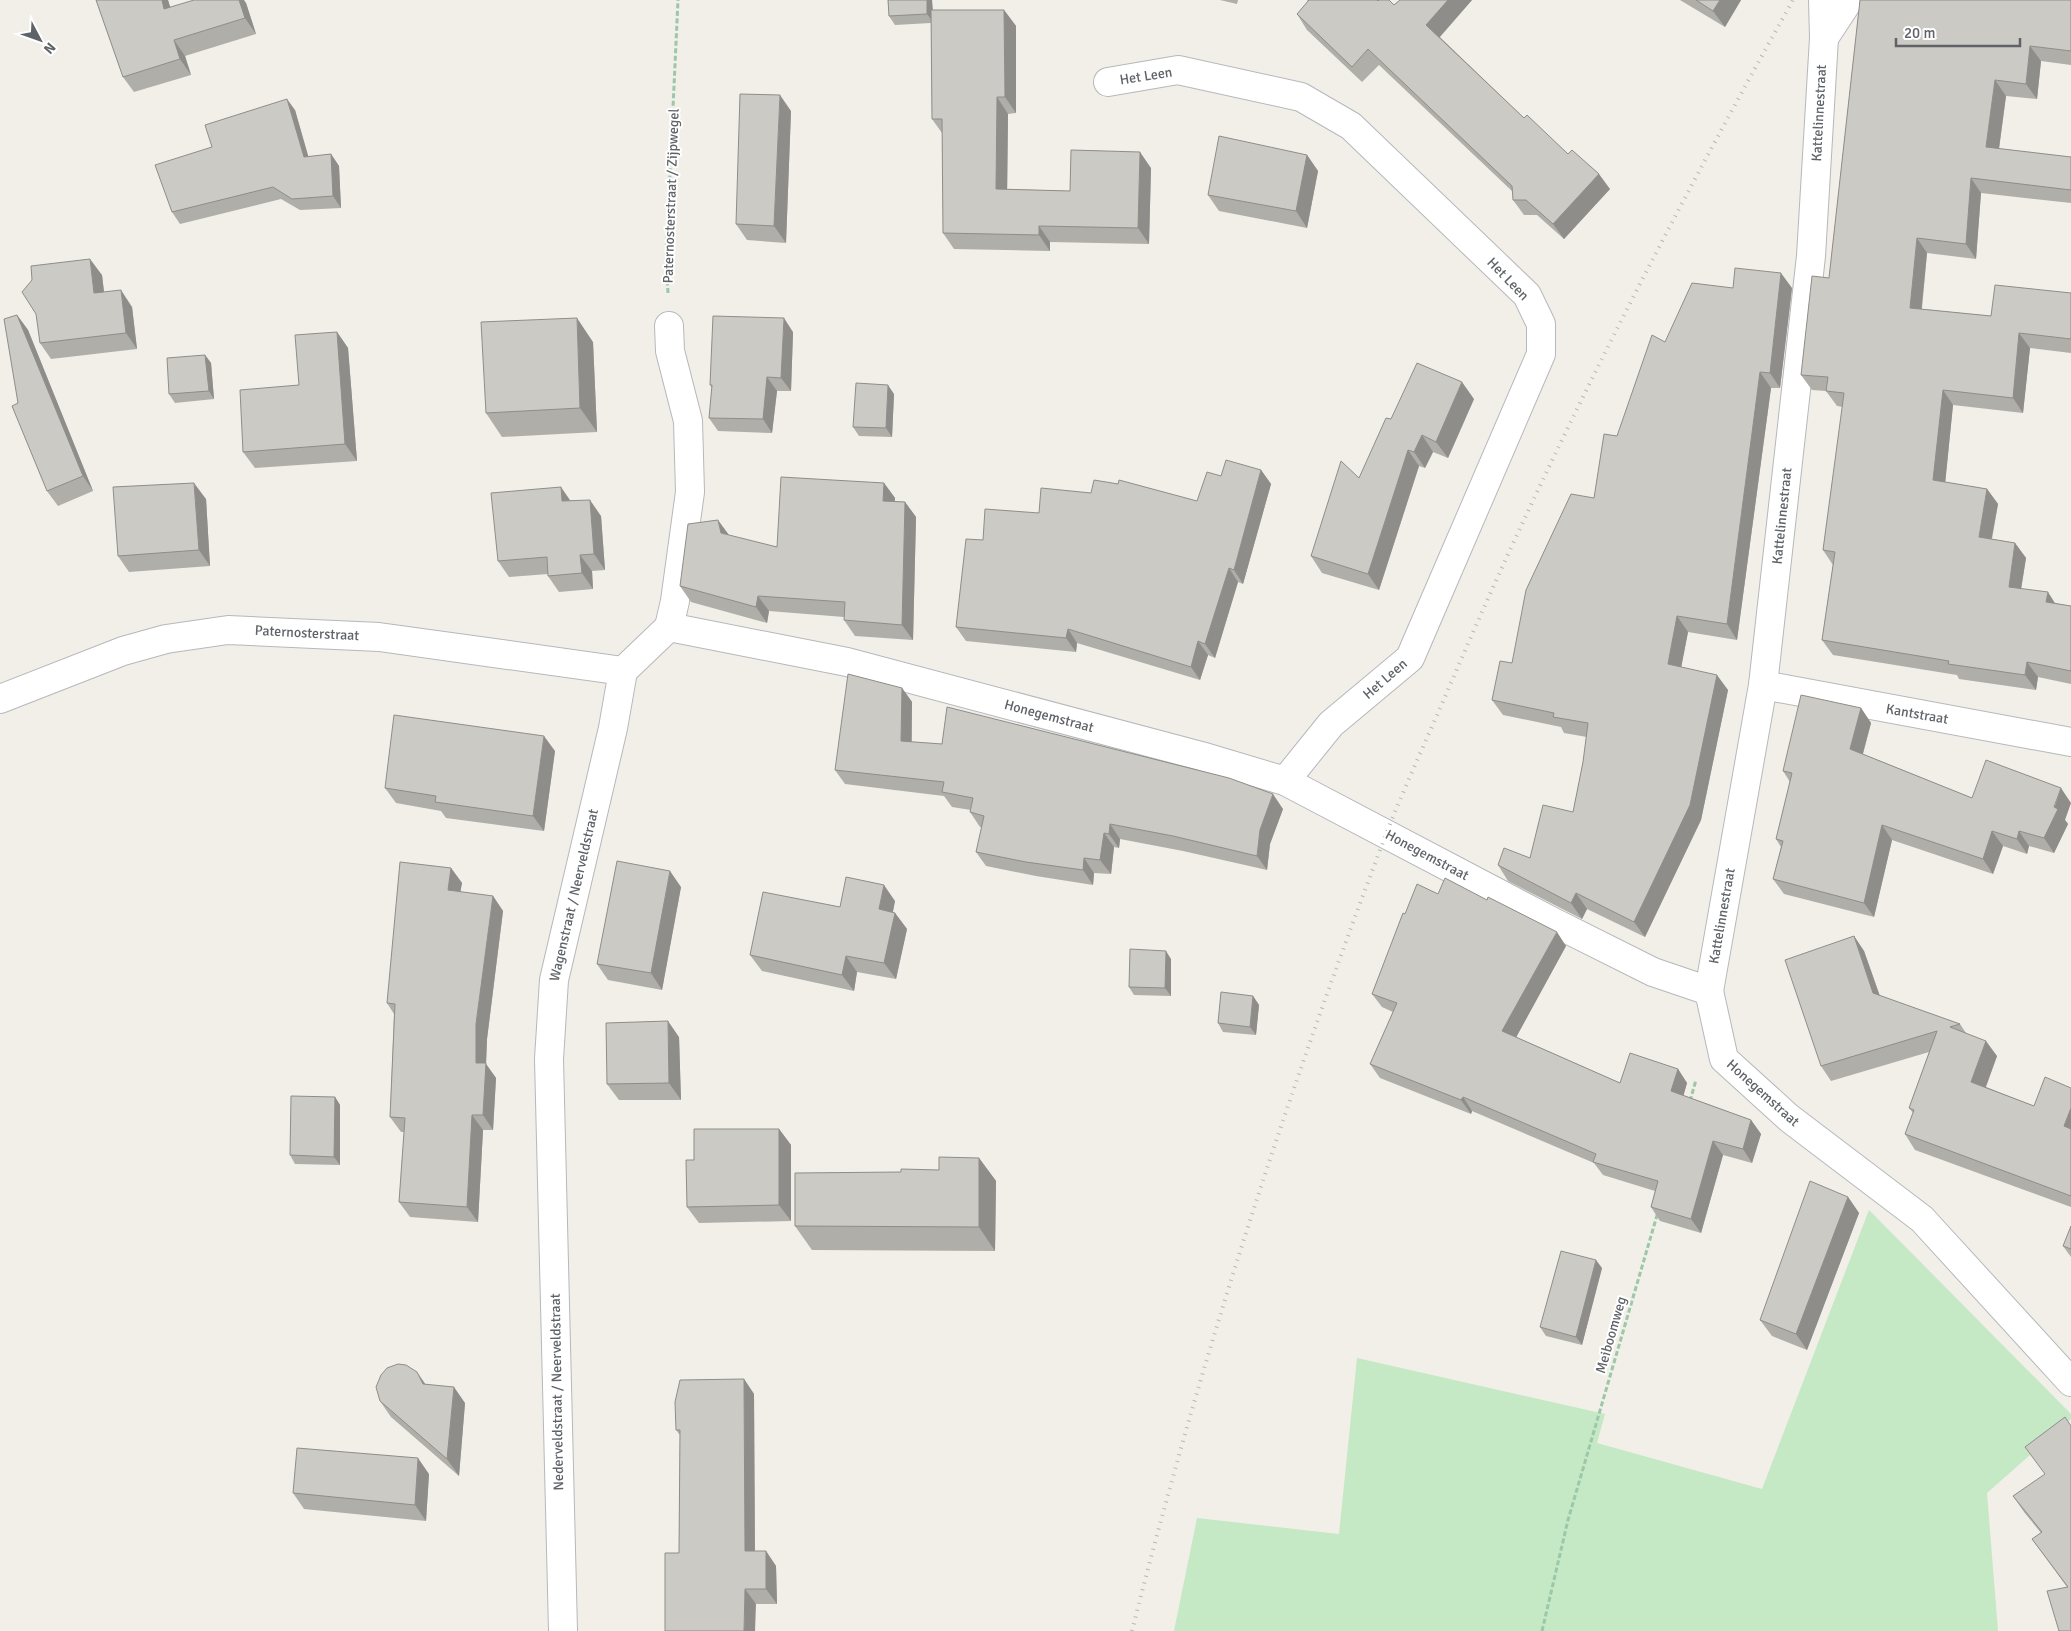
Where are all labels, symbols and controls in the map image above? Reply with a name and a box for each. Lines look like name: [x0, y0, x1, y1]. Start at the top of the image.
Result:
north arrow: [15, 15, 65, 65]
scale bar: [1896, 15, 2020, 47]
text: 20 m: [1904, 24, 1935, 42]
text: N: [40, 39, 59, 57]
street label: Het Leen: [1118, 63, 1174, 89]
street label: Kattelinnestraat: [1808, 64, 1830, 162]
street label: Paternosterstraat / Zijpwegel: [659, 108, 683, 284]
street label: Het Leen: [1483, 254, 1533, 304]
street label: Kattelinnestraat: [1768, 467, 1796, 565]
street label: Paternosterstraat: [254, 622, 360, 644]
street label: Het Leen: [1359, 655, 1411, 703]
street label: Honegemstraat: [1002, 696, 1096, 736]
street label: Kantstraat: [1884, 700, 1950, 728]
street label: Wagenstraat / Neerveldstraat: [546, 807, 602, 983]
street label: Honegemstraat: [1382, 826, 1472, 884]
street label: Kattelinnestraat: [1705, 867, 1739, 965]
street label: Honegemstraat: [1723, 1056, 1803, 1130]
street label: Nederveldstraat / Neerveldstraat: [547, 1293, 567, 1491]
street label: Meiboomweg: [1592, 1295, 1630, 1375]

